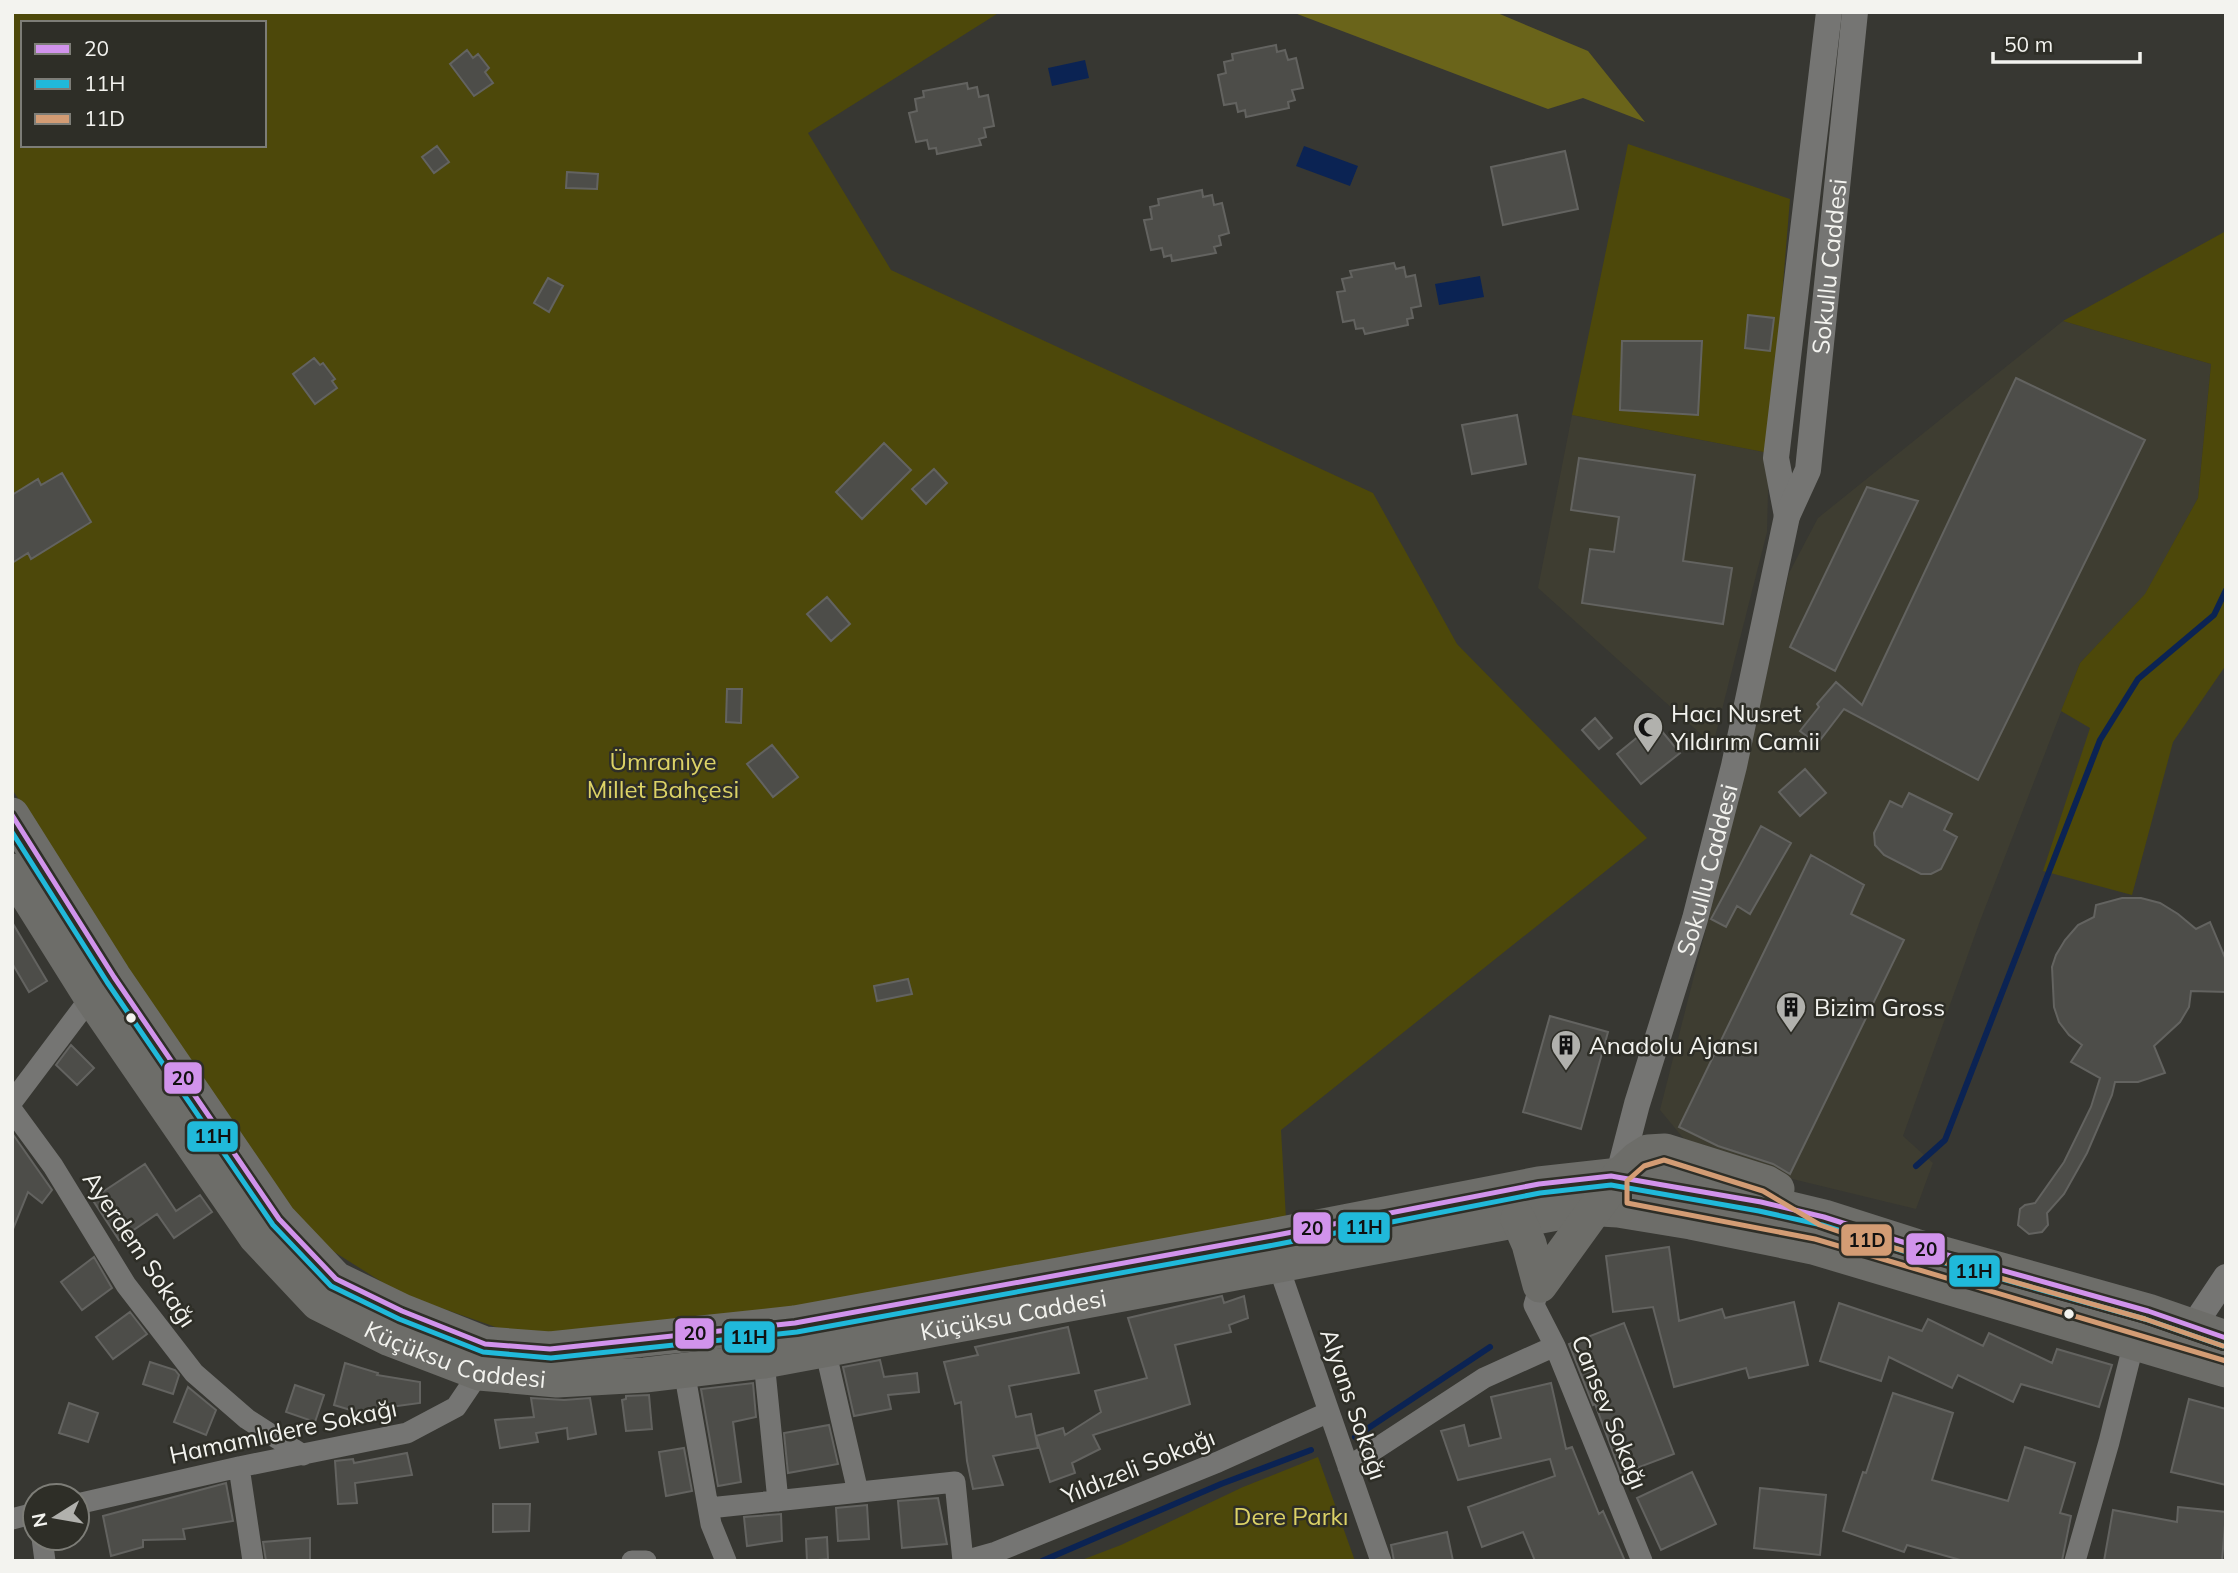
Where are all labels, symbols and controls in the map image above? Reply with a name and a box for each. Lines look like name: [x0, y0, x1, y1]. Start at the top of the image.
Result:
legend: [21, 21, 266, 147]
scale bar: [1993, 21, 2140, 65]
text: 50 m: [2004, 31, 2053, 57]
text: 20: [84, 35, 109, 61]
text: 11H: [84, 70, 125, 96]
text: 11D: [84, 105, 125, 131]
street label: Sokullu Caddesi: [1805, 177, 1853, 356]
place label: Hacı Nusret Yıldırım Camii: [1670, 698, 1820, 756]
mosque icon: Hacı Nusret Yıldırım Camii: [1631, 710, 1665, 754]
park label: Ümraniye Millet Bahçesi: [587, 746, 739, 804]
street label: Sokullu Caddesi: [1669, 781, 1744, 959]
building icon: Bizim Gross: [1774, 990, 1808, 1034]
place label: Bizim Gross: [1814, 992, 1945, 1022]
unlabelled marker: [124, 1011, 138, 1025]
building icon: Anadolu Ajansı: [1549, 1028, 1583, 1072]
place label: Anadolu Ajansı: [1589, 1030, 1758, 1060]
line badge: 20: [163, 1061, 203, 1095]
text: 20: [172, 1066, 194, 1090]
line badge: 11H: [186, 1120, 239, 1153]
text: 11H: [194, 1124, 232, 1148]
street label: Ayerdem Sokağı: [77, 1165, 203, 1333]
line badge: 20: [1292, 1211, 1332, 1245]
line badge: 11H: [1337, 1211, 1391, 1244]
text: 11H: [1345, 1215, 1383, 1239]
text: 20: [1301, 1216, 1323, 1240]
line badge: 11D: [1840, 1223, 1893, 1257]
text: 11D: [1848, 1228, 1886, 1252]
line badge: 20: [1905, 1232, 1946, 1266]
text: 20: [1915, 1237, 1937, 1261]
line badge: 11H: [1948, 1254, 2001, 1288]
text: 11H: [1955, 1259, 1993, 1283]
street label: Küçüksu Caddesi: [918, 1282, 1109, 1347]
unlabelled marker: [2062, 1307, 2076, 1321]
street label: Küçüksu Caddesi: [360, 1314, 547, 1394]
line badge: 20: [674, 1317, 715, 1350]
line badge: 11H: [723, 1320, 776, 1354]
text: 20: [684, 1321, 706, 1345]
street label: Alyans Sokağı: [1314, 1324, 1394, 1484]
text: 11H: [730, 1325, 768, 1349]
street label: Cansev Sokağı: [1565, 1330, 1655, 1494]
street label: Hamamlıdere Sokağı: [167, 1392, 399, 1470]
street label: Yıldızeli Sokağı: [1056, 1422, 1219, 1511]
north arrow: [21, 1482, 91, 1552]
park label: Dere Parkı: [1233, 1501, 1349, 1531]
text: N: [26, 1511, 52, 1530]

